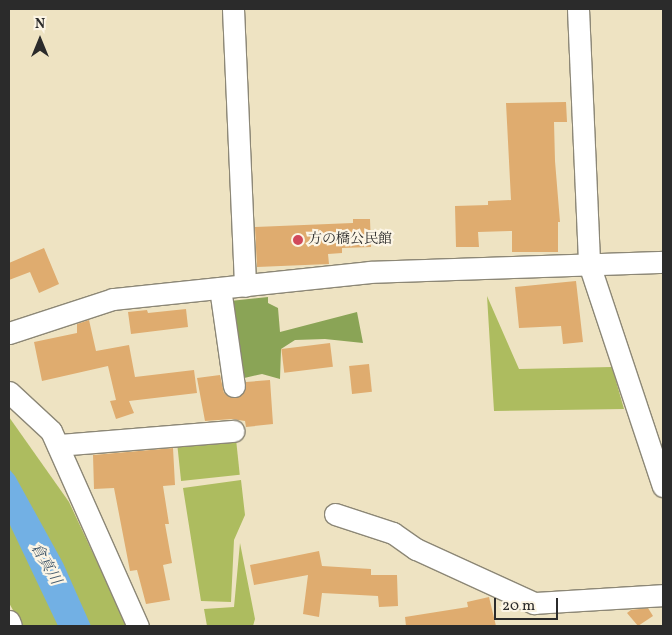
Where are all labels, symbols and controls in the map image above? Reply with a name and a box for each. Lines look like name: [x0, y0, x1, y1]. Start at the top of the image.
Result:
north arrow: [15, 15, 65, 65]
text: N: [35, 15, 45, 34]
place label: 方の橋公民館: [308, 232, 392, 248]
marker: 方の橋公民館: [292, 234, 304, 246]
water label: 倉真川: [26, 540, 64, 588]
scale bar: [497, 588, 561, 620]
text: 20 m: [502, 596, 535, 617]

